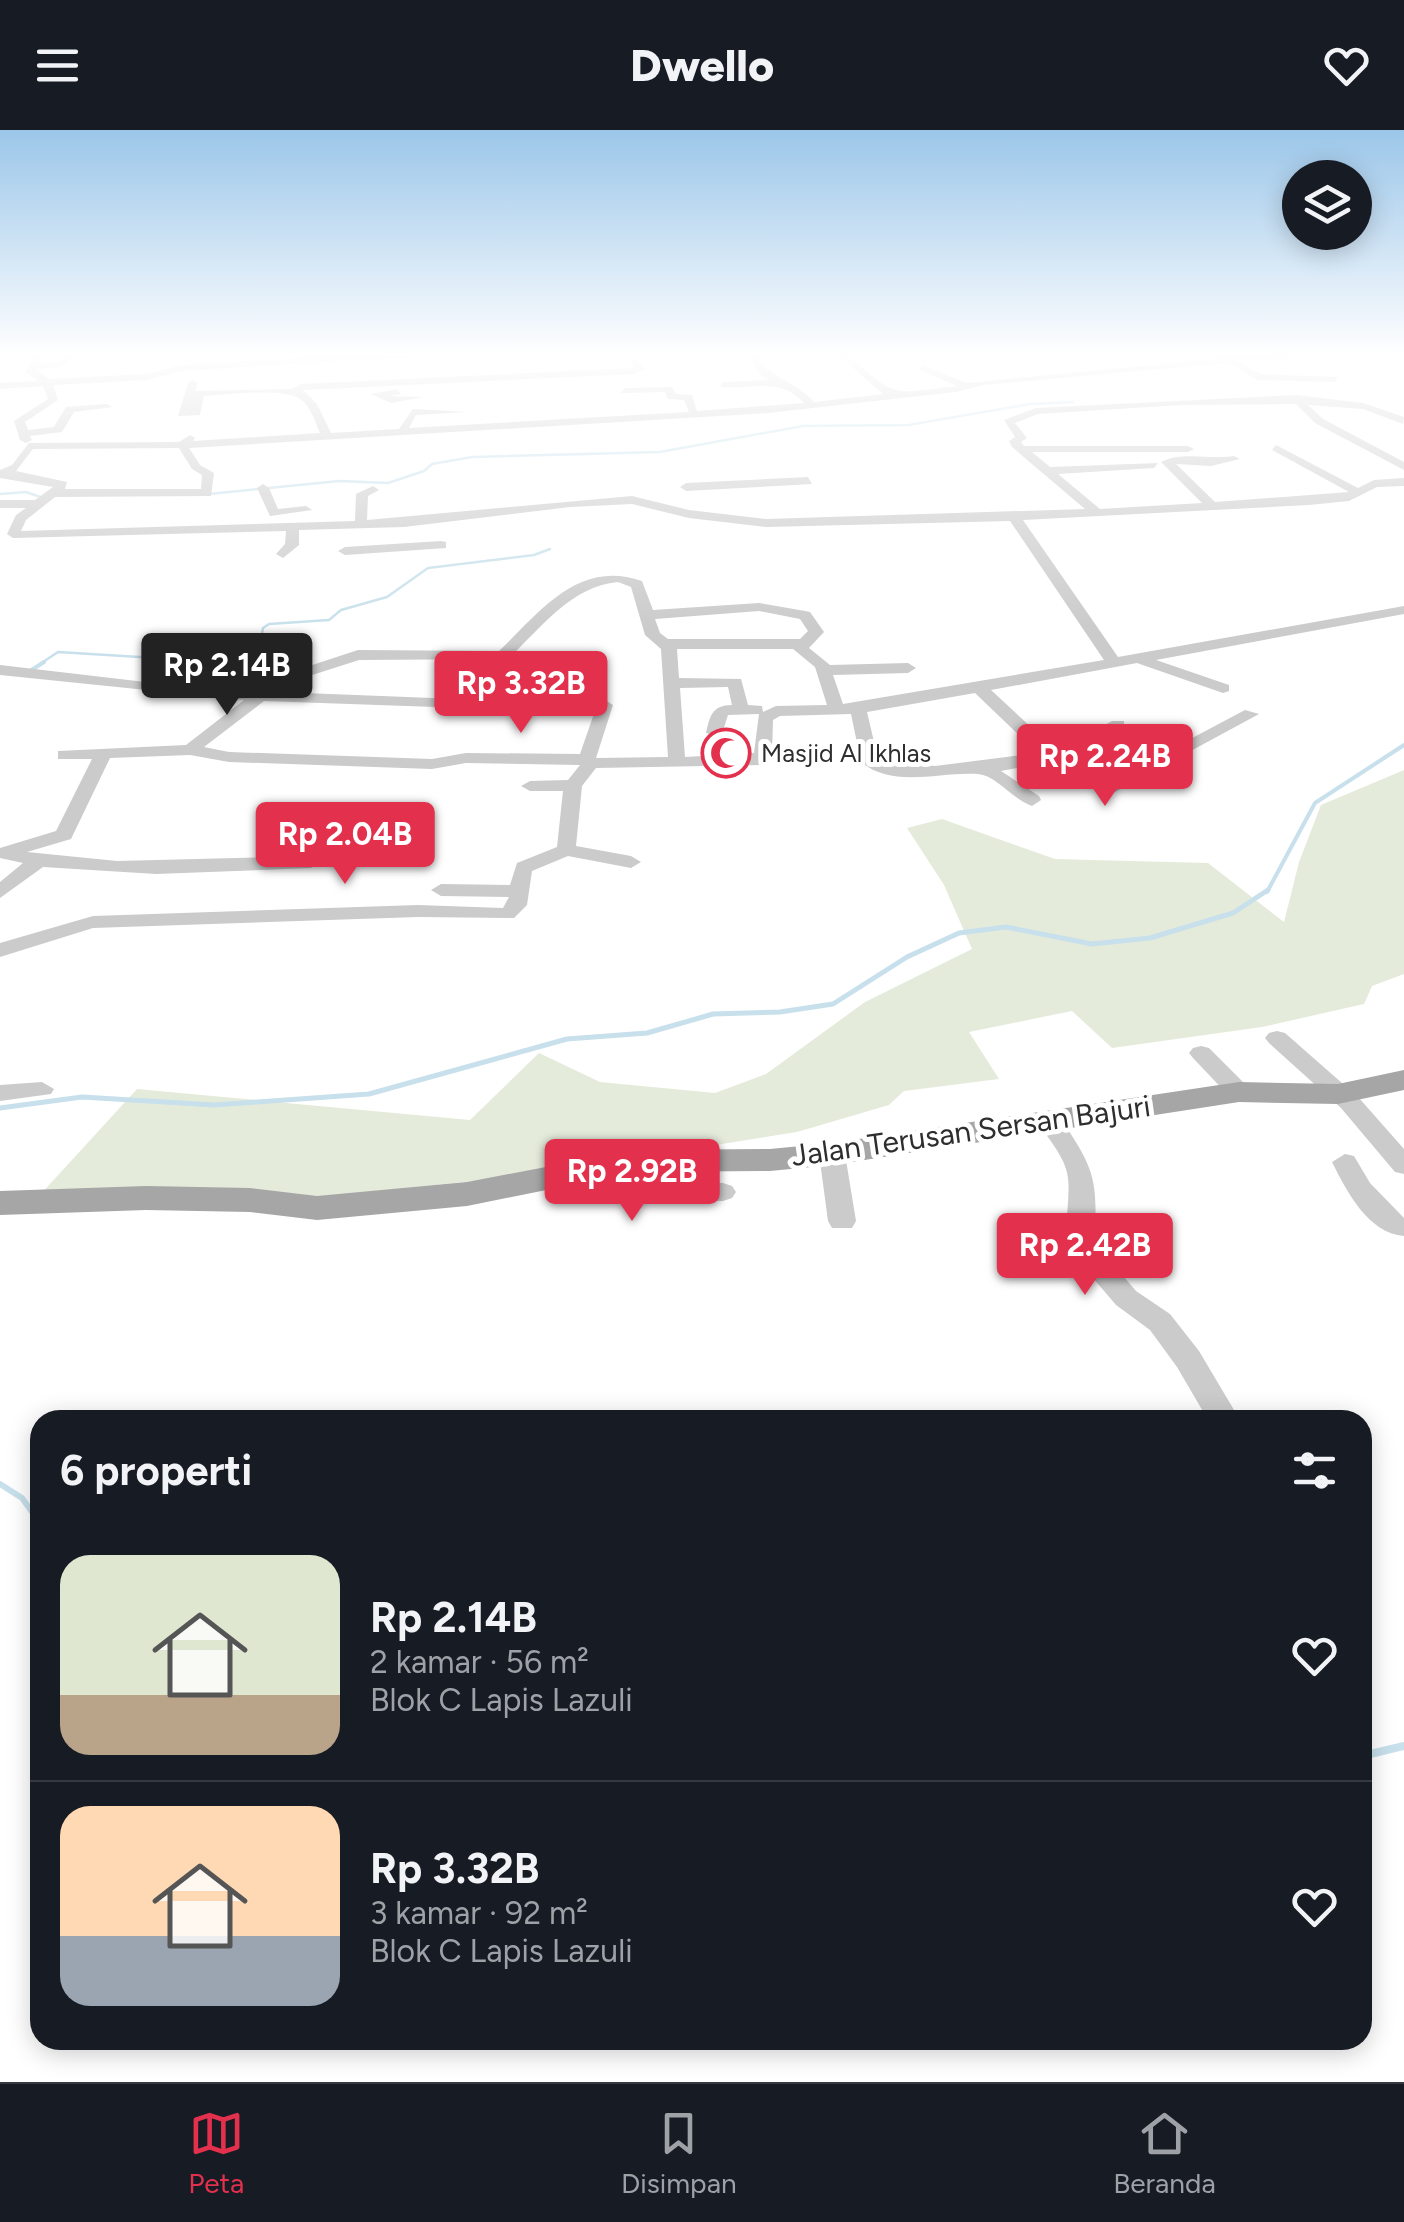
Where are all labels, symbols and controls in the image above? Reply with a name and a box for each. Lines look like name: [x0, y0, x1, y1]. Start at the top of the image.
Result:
icon: menu: [30, 38, 85, 93]
text: Dwello: [630, 38, 774, 92]
icon: heart: [1319, 38, 1374, 93]
map controls: [1282, 160, 1372, 250]
button: layers: [1282, 160, 1372, 250]
pin: Rp 2.14B: [124, 633, 330, 718]
text: Rp 2.14B: [163, 646, 291, 684]
pin: Rp 3.32B: [418, 651, 624, 736]
text: Rp 3.32B: [456, 664, 586, 702]
pin: Rp 2.24B: [1002, 724, 1208, 809]
mosque icon: Masjid Al Ikhlas: [700, 727, 752, 779]
text: Rp 2.24B: [1039, 737, 1171, 775]
place label: Masjid Al Ikhlas: [761, 738, 931, 768]
pin: Rp 2.04B: [242, 802, 448, 887]
text: Rp 2.04B: [278, 815, 412, 853]
street label: Jalan Terusan Sersan Bajuri: [789, 1087, 1153, 1174]
pin: Rp 2.92B: [529, 1139, 735, 1224]
text: Rp 2.92B: [567, 1152, 697, 1190]
pin: Rp 2.42B: [982, 1213, 1188, 1298]
text: Rp 2.42B: [1019, 1226, 1151, 1264]
icon: filters: [1287, 1443, 1342, 1498]
text: 6 properti: [60, 1445, 252, 1496]
text: Rp 2.14B: [370, 1592, 537, 1643]
icon: home: [140, 1595, 260, 1715]
icon: heart: [1287, 1628, 1342, 1683]
text: 2 kamar · 56 m²: [370, 1643, 589, 1681]
text: Blok C Lapis Lazuli: [370, 1681, 633, 1719]
text: Rp 3.32B: [370, 1843, 539, 1894]
icon: home: [140, 1846, 260, 1966]
icon: heart: [1287, 1879, 1342, 1934]
text: 3 kamar · 92 m²: [370, 1894, 588, 1932]
text: Blok C Lapis Lazuli: [370, 1932, 633, 1970]
tab: Peta: [188, 2106, 244, 2200]
tab: Disimpan: [621, 2106, 737, 2200]
tab: Beranda: [1113, 2106, 1216, 2200]

